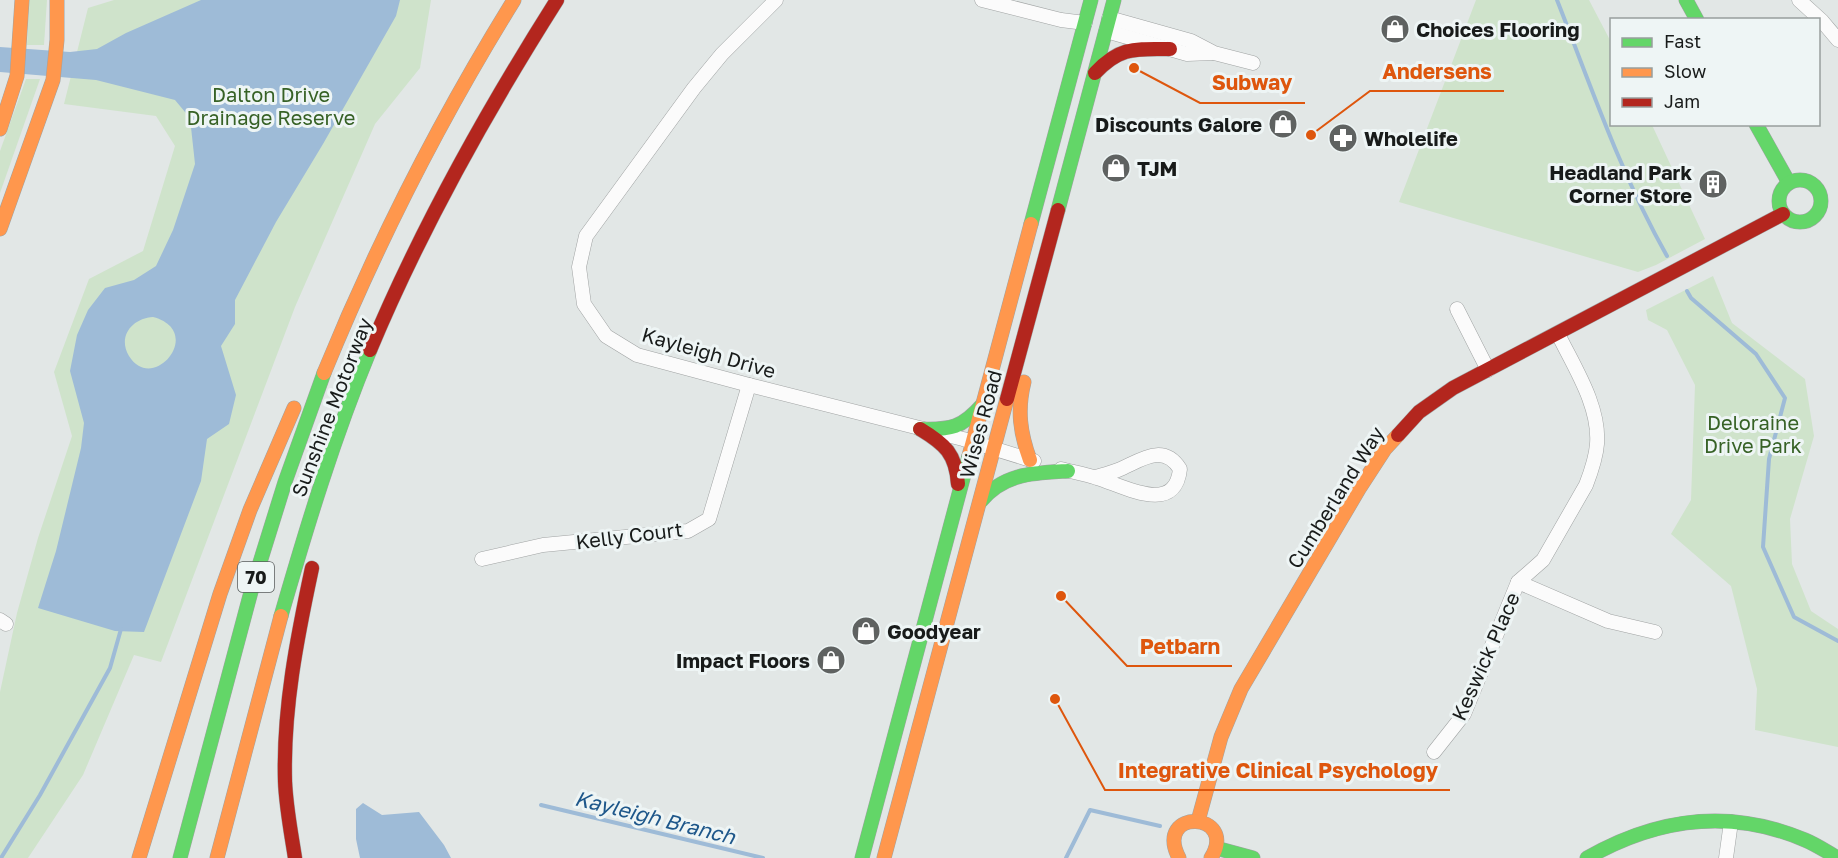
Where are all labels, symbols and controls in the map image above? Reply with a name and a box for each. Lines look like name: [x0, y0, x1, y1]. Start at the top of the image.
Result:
shop icon: Choices Flooring: [1379, 13, 1411, 45]
place label: Choices Flooring: [1416, 17, 1579, 41]
legend: [1610, 18, 1820, 126]
text: Fast: [1664, 30, 1701, 52]
callout: Andersens: [1370, 52, 1504, 91]
text: Andersens: [1382, 58, 1492, 84]
text: Slow: [1664, 60, 1707, 82]
callout: Subway: [1200, 64, 1305, 103]
text: Subway: [1212, 69, 1293, 95]
park label: Dalton Drive Drainage Reserve: [187, 82, 355, 129]
text: Jam: [1664, 90, 1700, 112]
shop icon: Discounts Galore: [1267, 108, 1299, 140]
place label: Discounts Galore: [1095, 112, 1262, 136]
pharmacy icon: Wholelife: [1327, 122, 1359, 154]
place label: Wholelife: [1364, 126, 1458, 150]
shop icon: TJM: [1100, 152, 1132, 184]
place label: TJM: [1137, 156, 1177, 180]
place label: Headland Park Corner Store: [1549, 160, 1692, 207]
building icon: Headland Park Corner Store: [1697, 168, 1729, 200]
street label: Sunshine Motorway: [286, 314, 376, 500]
street label: Kayleigh Drive: [639, 321, 779, 383]
street label: Wises Road: [954, 367, 1006, 481]
park label: Deloraine Drive Park: [1704, 410, 1802, 457]
street label: Cumberland Way: [1282, 422, 1388, 572]
street label: Kelly Court: [574, 517, 684, 553]
road number: 70: [238, 562, 274, 592]
street label: Keswick Place: [1446, 588, 1524, 724]
shop icon: Goodyear: [850, 615, 882, 647]
place label: Goodyear: [887, 619, 981, 643]
callout: Petbarn: [1127, 627, 1232, 666]
text: Petbarn: [1140, 633, 1220, 659]
shop icon: Impact Floors: [815, 644, 847, 676]
place label: Impact Floors: [676, 648, 810, 672]
callout: Integrative Clinical Psychology: [1105, 751, 1450, 790]
text: Integrative Clinical Psychology: [1118, 757, 1439, 783]
water label: Kayleigh Branch: [572, 785, 739, 850]

